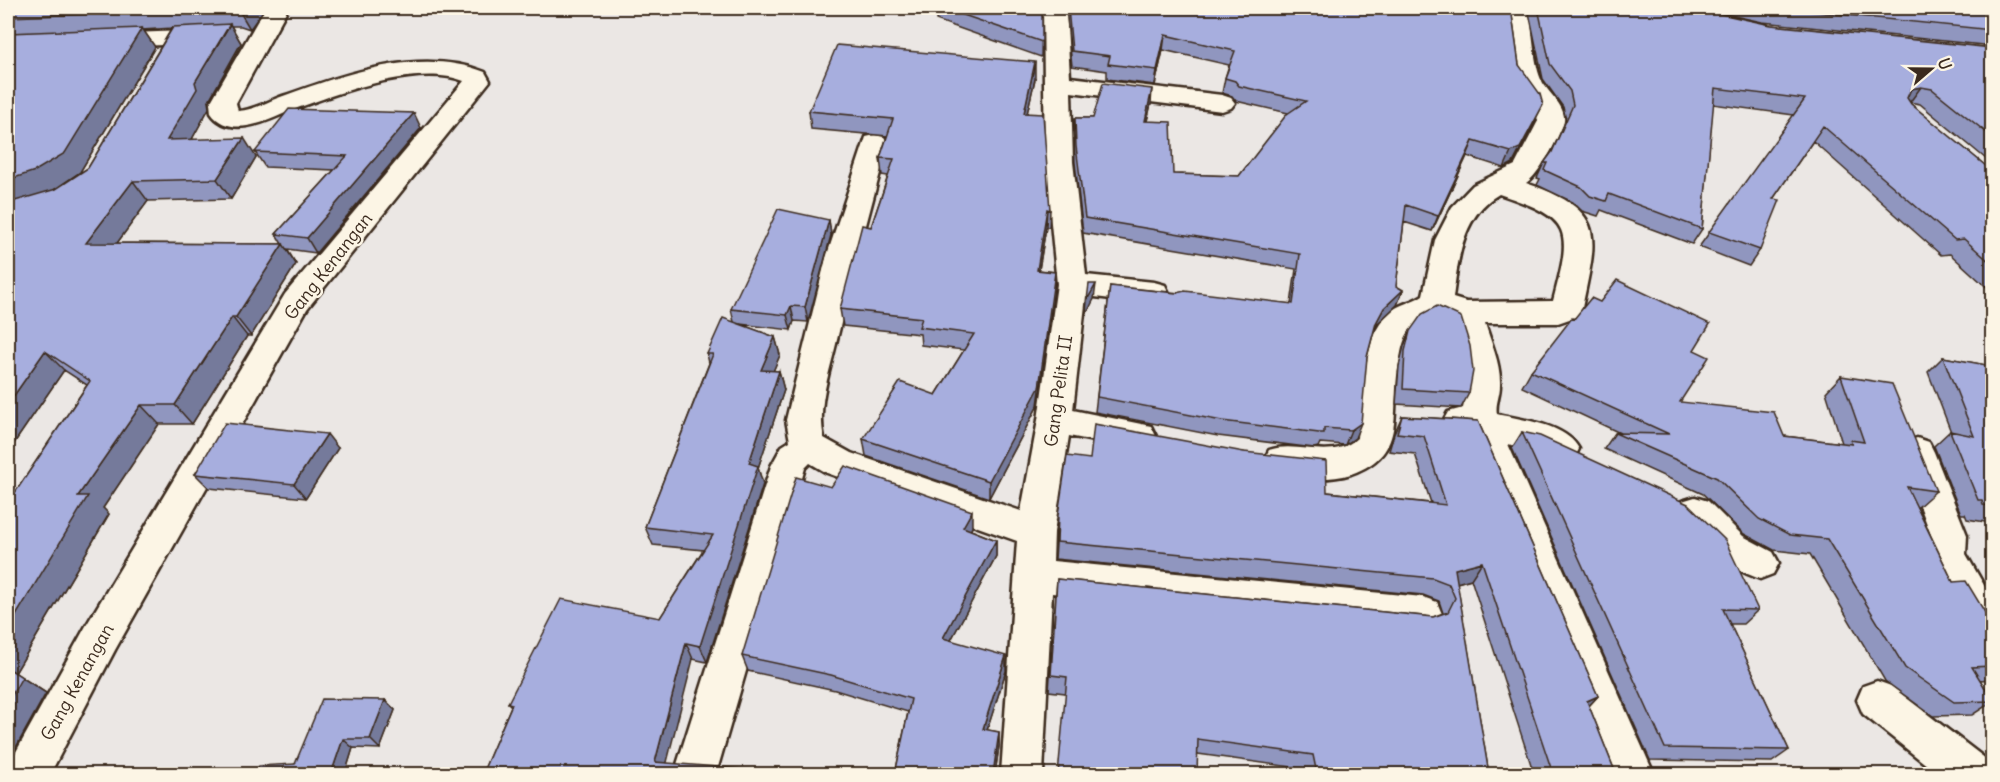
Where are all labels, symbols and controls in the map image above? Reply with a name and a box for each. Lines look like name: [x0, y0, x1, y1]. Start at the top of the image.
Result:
north arrow: [1901, 39, 1961, 99]
text: U: [1934, 55, 1956, 72]
street label: Gang Kenangan: [279, 208, 377, 324]
street label: Gang Pelita II: [1039, 334, 1077, 448]
street label: Gang Kenangan: [35, 619, 119, 745]

